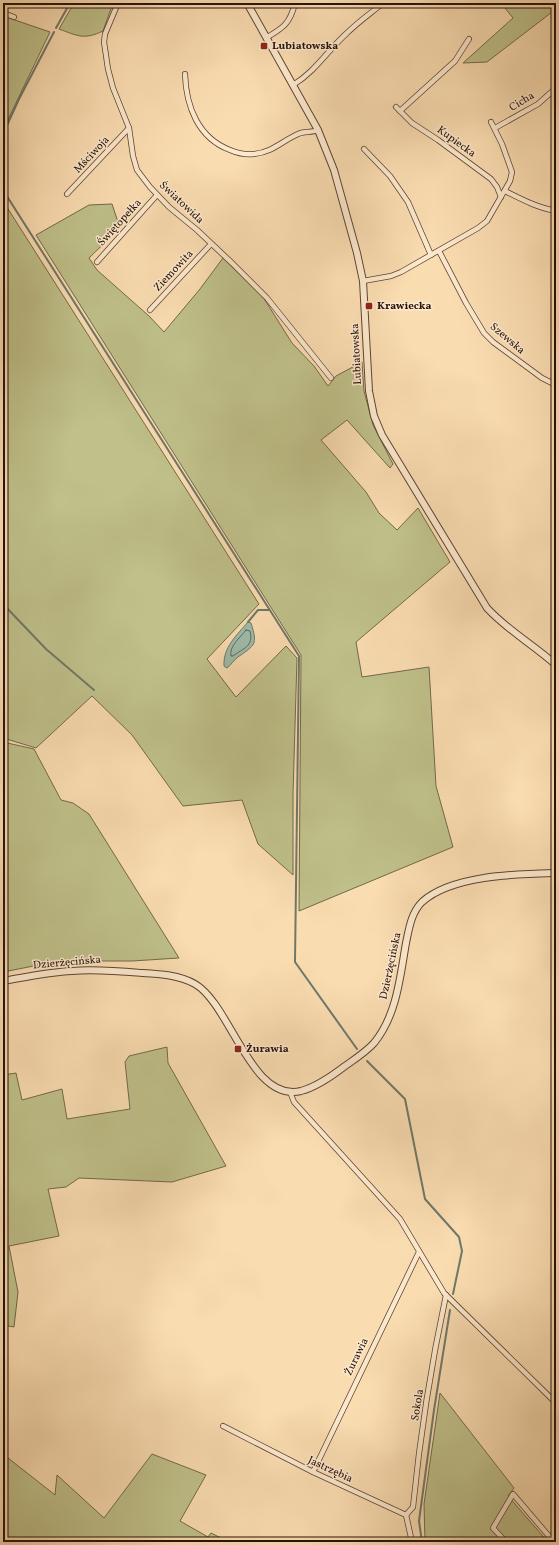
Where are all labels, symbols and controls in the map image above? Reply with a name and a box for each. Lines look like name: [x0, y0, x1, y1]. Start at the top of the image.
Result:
place label: Lubiatowska: [272, 39, 338, 54]
marker: Lubiatowska: [259, 41, 269, 51]
street label: Cicha: [506, 88, 538, 115]
street label: Kupiecka: [434, 123, 479, 161]
street label: Mściwoja: [71, 133, 114, 177]
street label: Światowida: [155, 178, 207, 228]
street label: Świętopełka: [95, 196, 146, 250]
street label: Ziemowita: [151, 246, 198, 295]
place label: Krawiecka: [377, 299, 432, 314]
marker: Krawiecka: [364, 301, 374, 311]
street label: Szewska: [486, 320, 528, 358]
street label: Lubiatowska: [348, 323, 366, 385]
street label: Dzierżęcińska: [377, 930, 406, 1001]
street label: Dzierżęcińska: [32, 953, 102, 973]
place label: Żurawia: [246, 1042, 289, 1057]
marker: Żurawia: [233, 1044, 243, 1054]
street label: Żurawia: [341, 1335, 373, 1378]
street label: Sokola: [408, 1387, 428, 1422]
street label: Jastrzębia: [305, 1453, 355, 1487]

